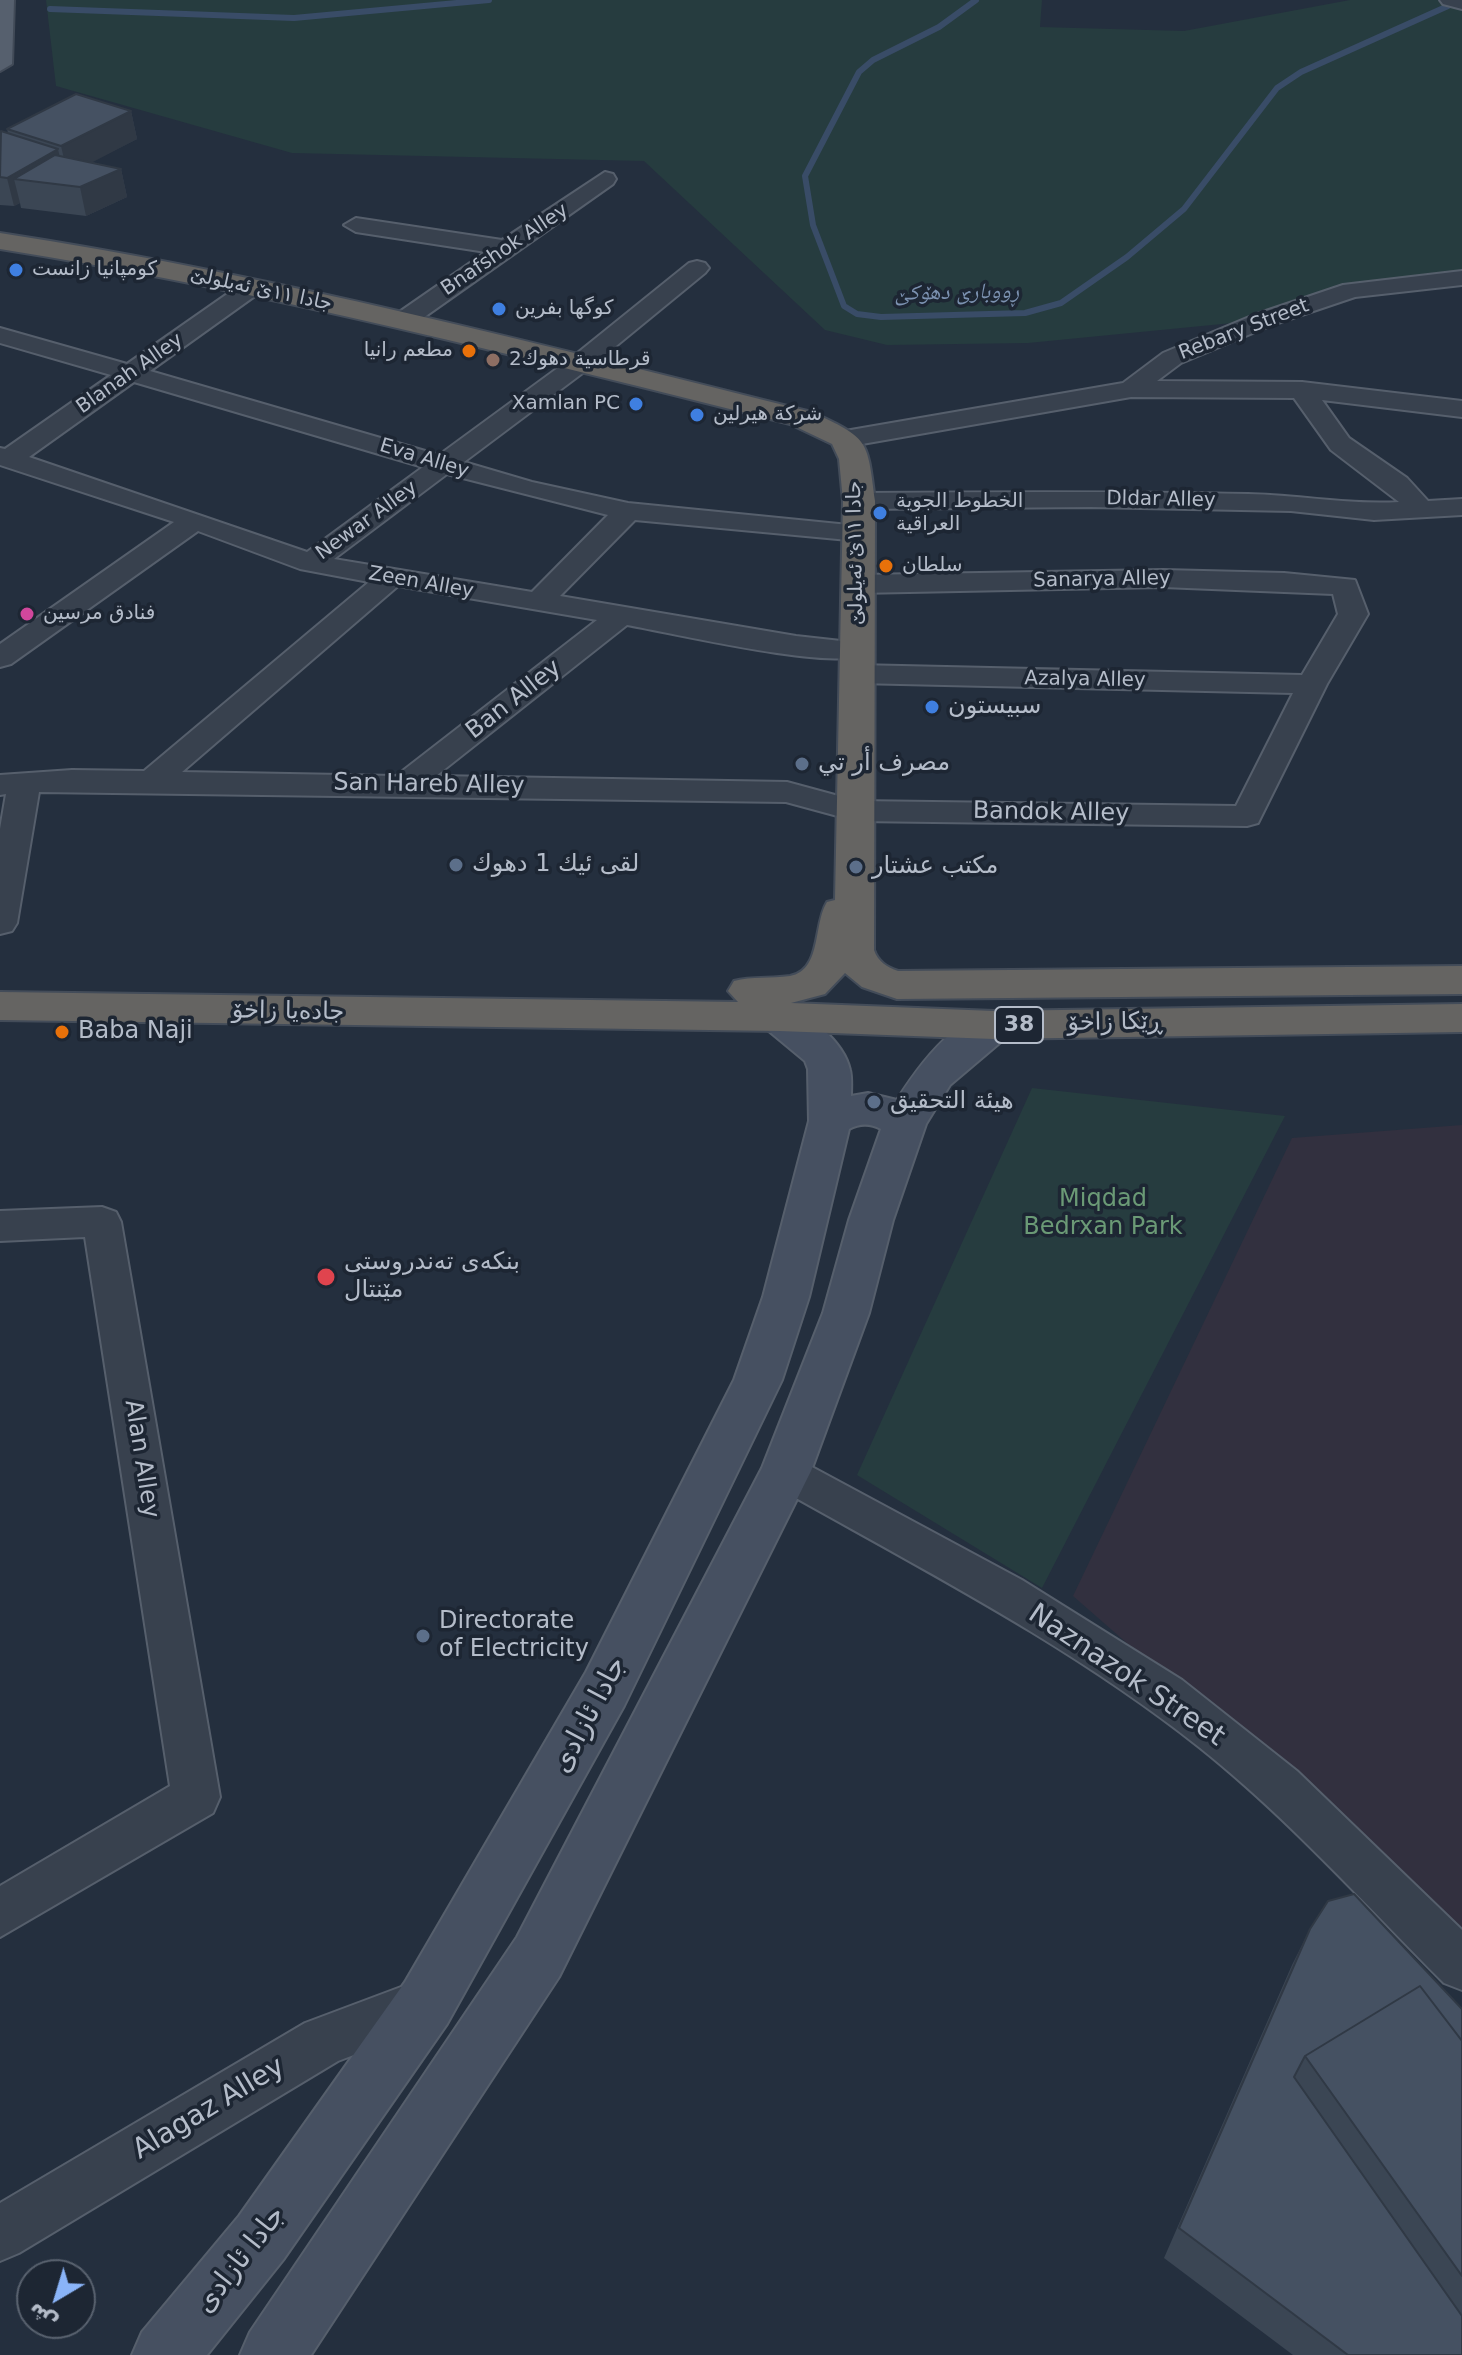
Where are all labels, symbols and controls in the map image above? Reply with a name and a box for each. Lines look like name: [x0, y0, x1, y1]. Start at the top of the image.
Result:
street label: Bnafshok Alley: [437, 199, 573, 301]
place label: كومپانيا زانست: [32, 258, 157, 282]
marker: كومپانيا زانست: [7, 261, 25, 279]
street label: جادا ١١ێ ئه‌یلولێ: [188, 263, 334, 317]
water label: ڕووبارێ دهۆكێ: [894, 279, 1020, 307]
street label: Rebary Street: [1176, 294, 1312, 366]
place label: كوگها بفرين: [515, 297, 614, 321]
marker: كوگها بفرين: [490, 300, 508, 318]
street label: Blanah Alley: [72, 328, 188, 420]
place label: مطعم رانيا: [364, 339, 453, 363]
marker: مطعم رانيا: [460, 342, 478, 360]
place label: قرطاسية دهوك2: [509, 348, 650, 372]
marker: قرطاسية دهوك2: [484, 351, 502, 369]
place label: Xamlan PC: [512, 392, 620, 416]
marker: Xamlan PC: [627, 395, 645, 413]
place label: شركة هيرلين: [713, 403, 822, 427]
marker: شركة هيرلين: [688, 406, 706, 424]
street label: Eva Alley: [376, 434, 472, 484]
street label: Newar Alley: [312, 476, 422, 566]
street label: جادا ١١ێ ئه‌یلولێ: [843, 481, 869, 625]
street label: Dldar Alley: [1106, 487, 1216, 513]
place label: الخطوط الجوية العراقية: [896, 490, 1023, 537]
marker: الخطوط الجوية العراقية: [871, 504, 889, 522]
place label: سلطان: [902, 554, 963, 578]
marker: سلطان: [877, 557, 895, 575]
street label: Zeen Alley: [367, 562, 475, 604]
street label: Sanarya Alley: [1033, 567, 1171, 593]
place label: فنادق مرسين: [43, 602, 155, 626]
marker: فنادق مرسين: [18, 605, 36, 623]
street label: Ban Alley: [461, 654, 567, 746]
street label: Azalya Alley: [1024, 667, 1146, 693]
place label: سبيستون: [948, 693, 1041, 721]
marker: سبيستون: [923, 698, 941, 716]
place label: مصرف أر تي: [818, 750, 950, 778]
marker: مصرف أر تي: [793, 755, 811, 773]
street label: San Hareb Alley: [333, 769, 525, 801]
street label: Bandok Alley: [972, 797, 1130, 829]
place label: لقى ئيك 1 دهوك: [472, 851, 639, 879]
place label: مكتب عشتار: [872, 853, 998, 881]
marker: لقى ئيك 1 دهوك: [447, 856, 465, 874]
marker: مكتب عشتار: [847, 858, 865, 876]
street label: جادەیا زاخۆ: [231, 997, 345, 1027]
road number: 38: [995, 1007, 1043, 1043]
street label: ڕێکا زاخۆ: [1067, 1008, 1163, 1038]
place label: Baba Naji: [78, 1018, 193, 1046]
marker: Baba Naji: [53, 1023, 71, 1041]
place label: هيئة التحقيق: [890, 1088, 1014, 1116]
marker: هيئة التحقيق: [865, 1093, 883, 1111]
park label: Miqdad Bedrxan Park: [1023, 1186, 1183, 1242]
place label: بنکەی تەندروستی مێنتال: [344, 1249, 520, 1305]
marker: بنکەی تەندروستی مێنتال: [315, 1266, 337, 1288]
street label: Alan Alley: [117, 1398, 165, 1520]
street label: Naznazok Street: [1021, 1598, 1231, 1754]
place label: Directorate of Electricity: [439, 1608, 589, 1664]
marker: Directorate of Electricity: [414, 1627, 432, 1645]
street label: جادا ئازادی: [545, 1651, 635, 1779]
street label: Alagaz Alley: [127, 2051, 291, 2167]
street label: جادا ئازادی: [189, 2200, 293, 2320]
north arrow: [16, 2259, 96, 2339]
text: ش: [22, 2298, 62, 2336]

